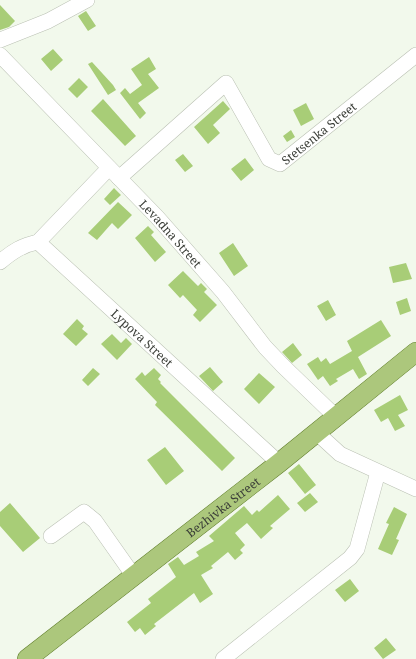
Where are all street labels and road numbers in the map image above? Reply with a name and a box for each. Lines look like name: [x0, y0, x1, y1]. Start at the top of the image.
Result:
street label: Stetsenka Street: [278, 98, 360, 168]
street label: Levadna Street: [136, 196, 206, 271]
street label: Lypova Street: [108, 305, 177, 370]
street label: Bezhivka Street: [182, 473, 263, 541]

